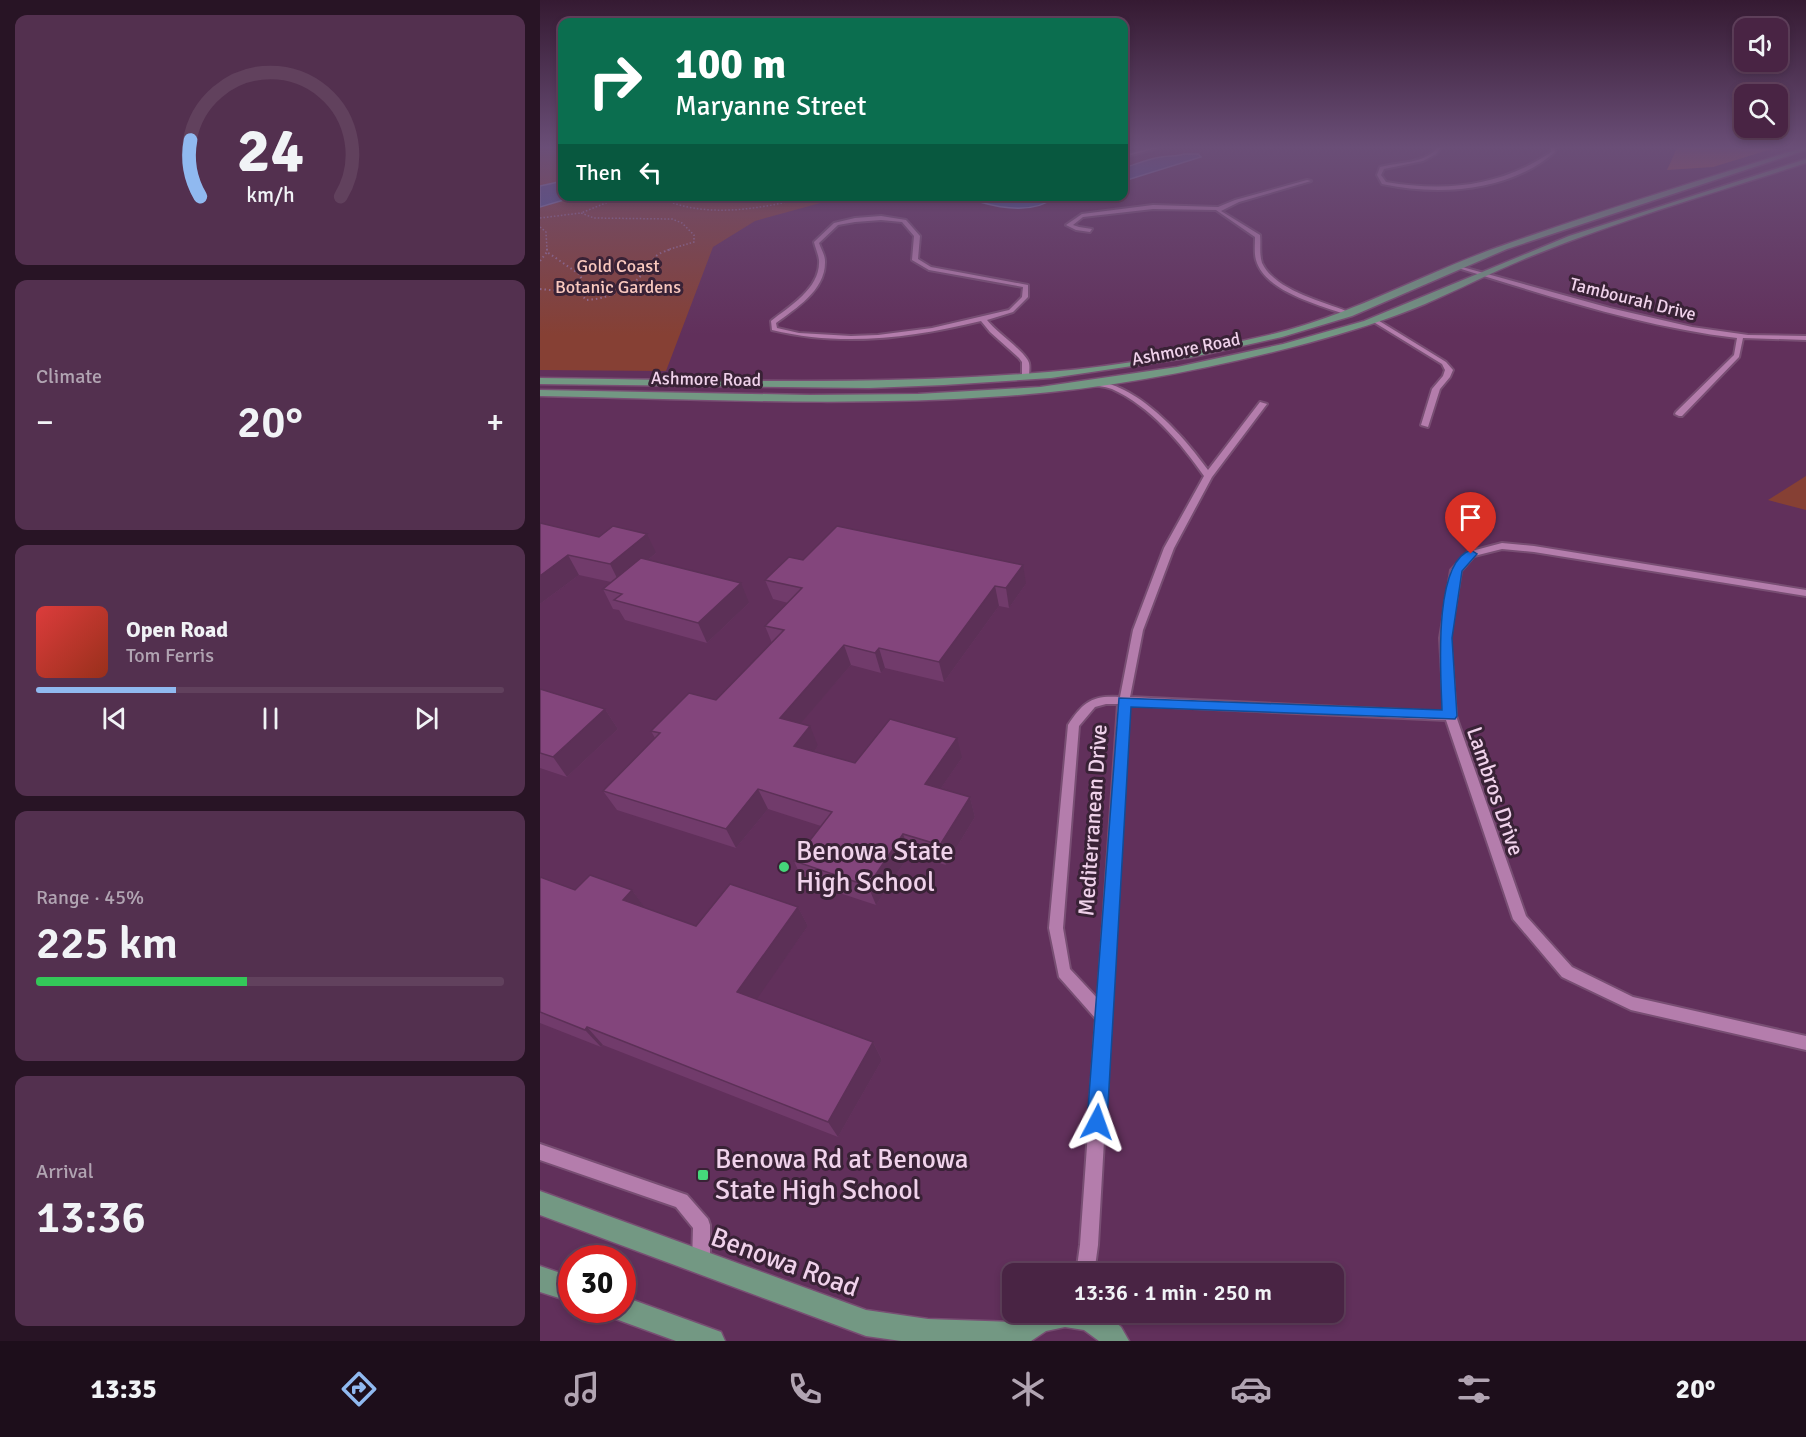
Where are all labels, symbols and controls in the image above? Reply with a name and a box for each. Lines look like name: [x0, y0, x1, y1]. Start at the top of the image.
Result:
map controls: [1734, 18, 1788, 138]
button: sound: [1734, 18, 1788, 72]
text: 100 m: [675, 39, 786, 90]
icon: right: [576, 42, 654, 120]
button: search: [1734, 84, 1788, 138]
text: Maryanne Street: [675, 90, 866, 123]
text: 24: [236, 112, 304, 189]
icon: left: [634, 156, 667, 189]
text: Then: [576, 159, 622, 186]
text: km/h: [246, 182, 294, 208]
park label: Gold Coast Botanic Gardens: [555, 255, 681, 298]
street label: Tambourah Drive: [1568, 273, 1698, 325]
street label: Ashmore Road: [1130, 328, 1242, 370]
text: Climate: [36, 364, 102, 389]
street label: Ashmore Road: [651, 367, 761, 391]
text: 20°: [237, 395, 303, 450]
text: −: [36, 402, 54, 443]
text: +: [486, 402, 504, 443]
pin: [1445, 492, 1496, 554]
icon: arrive: [1454, 501, 1487, 534]
text: Open Road: [126, 616, 228, 643]
text: Tom Ferris: [126, 643, 214, 668]
icon: previous: [98, 702, 131, 735]
icon: pause: [254, 702, 287, 735]
icon: next: [410, 702, 443, 735]
street label: Mediterranean Drive: [1072, 723, 1113, 917]
street label: Lambros Drive: [1461, 723, 1530, 859]
place label: Benowa State High School: [796, 835, 954, 899]
marker: Benowa State High School: [777, 860, 791, 874]
text: Range · 45%: [36, 885, 144, 910]
text: 225 km: [36, 916, 178, 971]
position arrow: [1065, 1090, 1129, 1154]
place label: Benowa Rd at Benowa State High School: [715, 1143, 968, 1207]
text: Arrival: [36, 1159, 94, 1184]
marker: Benowa Rd at Benowa State High School: [696, 1168, 710, 1182]
text: 13:36: [36, 1190, 146, 1245]
street label: Benowa Road: [706, 1220, 863, 1304]
speed limit sign: 30: [558, 1245, 636, 1323]
text: 13:36 · 1 min · 250 m: [1074, 1279, 1272, 1306]
icon: directions: [338, 1368, 380, 1410]
icon: music: [561, 1368, 603, 1410]
icon: phone: [784, 1368, 826, 1410]
icon: climate: [1007, 1368, 1049, 1410]
icon: car: [1230, 1368, 1272, 1410]
icon: filters: [1453, 1368, 1495, 1410]
text: 13:35: [90, 1373, 157, 1406]
text: 20°: [1676, 1373, 1716, 1406]

